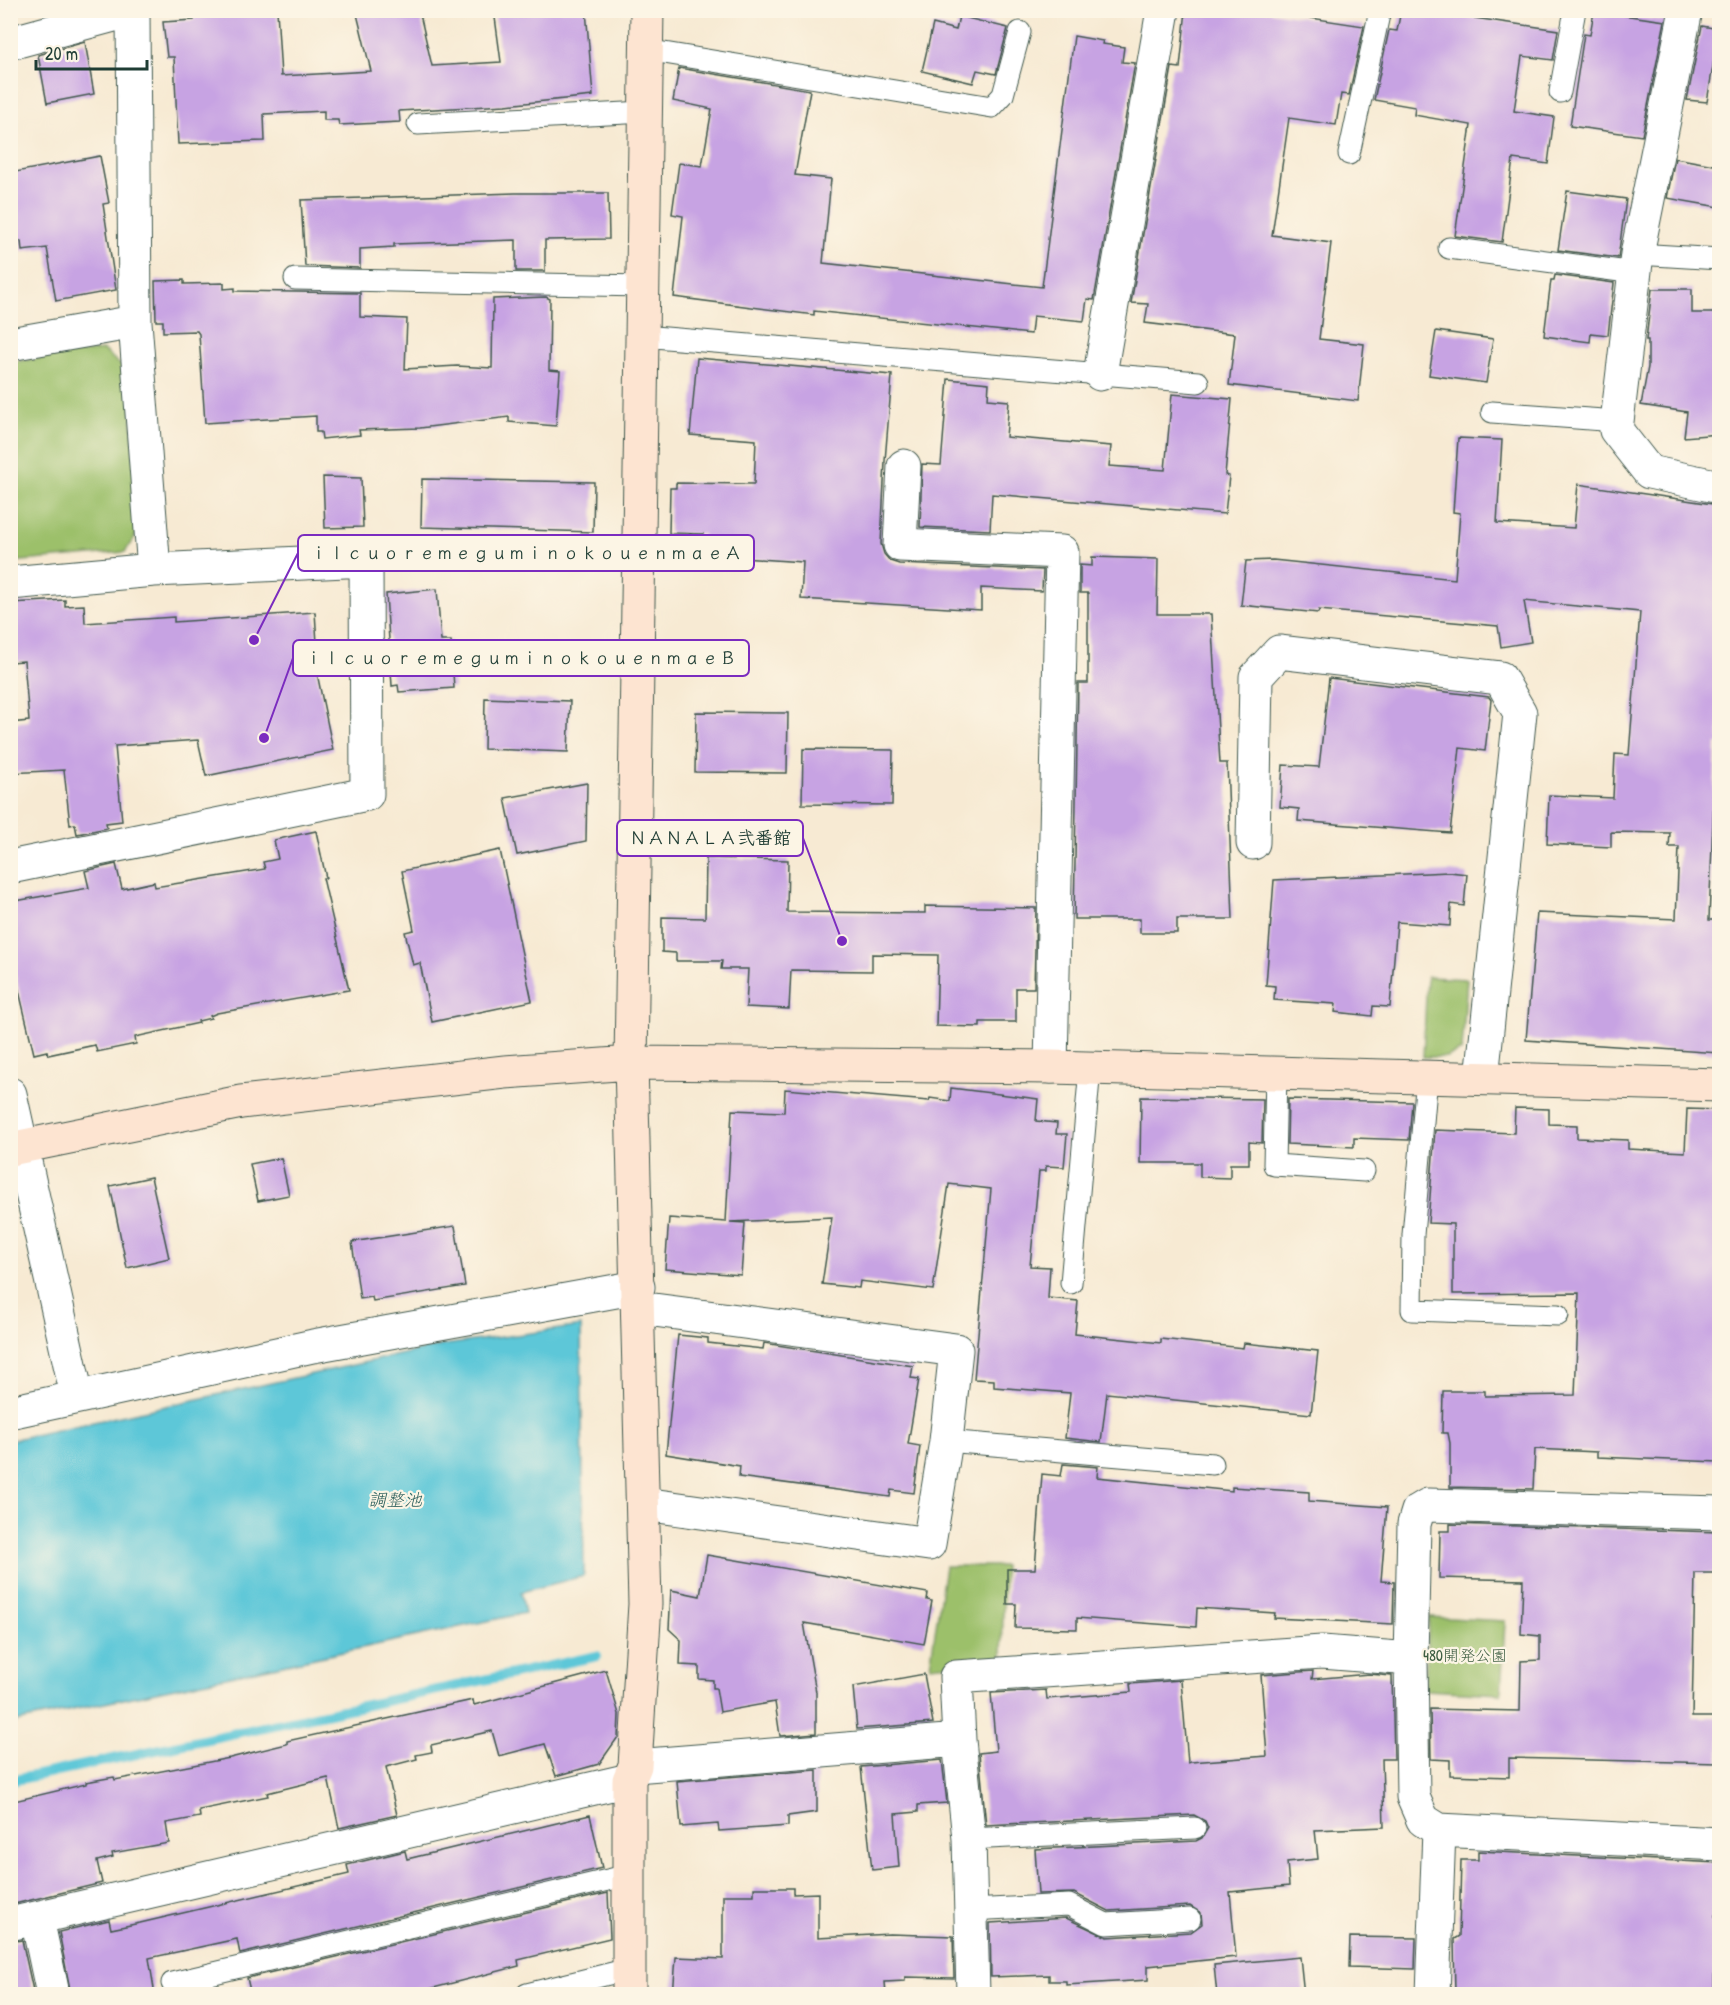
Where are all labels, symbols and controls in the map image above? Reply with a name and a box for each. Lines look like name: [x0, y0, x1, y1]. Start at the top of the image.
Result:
scale bar: [36, 33, 147, 71]
text: 20 m: [45, 41, 78, 66]
callout: ｉｌｃｕｏｒｅｍｅｇｕｍｉｎｏｋｏｕｅｎｍａｅＡ: [298, 535, 754, 571]
text: ｉｌｃｕｏｒｅｍｅｇｕｍｉｎｏｋｏｕｅｎｍａｅＡ: [310, 540, 742, 565]
callout: ｉｌｃｕｏｒｅｍｅｇｕｍｉｎｏｋｏｕｅｎｍａｅＢ: [293, 640, 749, 676]
text: ｉｌｃｕｏｒｅｍｅｇｕｍｉｎｏｋｏｕｅｎｍａｅＢ: [305, 645, 737, 670]
callout: ＮＡＮＡＬＡ弐番館: [617, 820, 803, 856]
text: ＮＡＮＡＬＡ弐番館: [629, 825, 791, 850]
water label: 調整池: [368, 1487, 423, 1512]
park label: 480開発公園: [1423, 1644, 1507, 1666]

